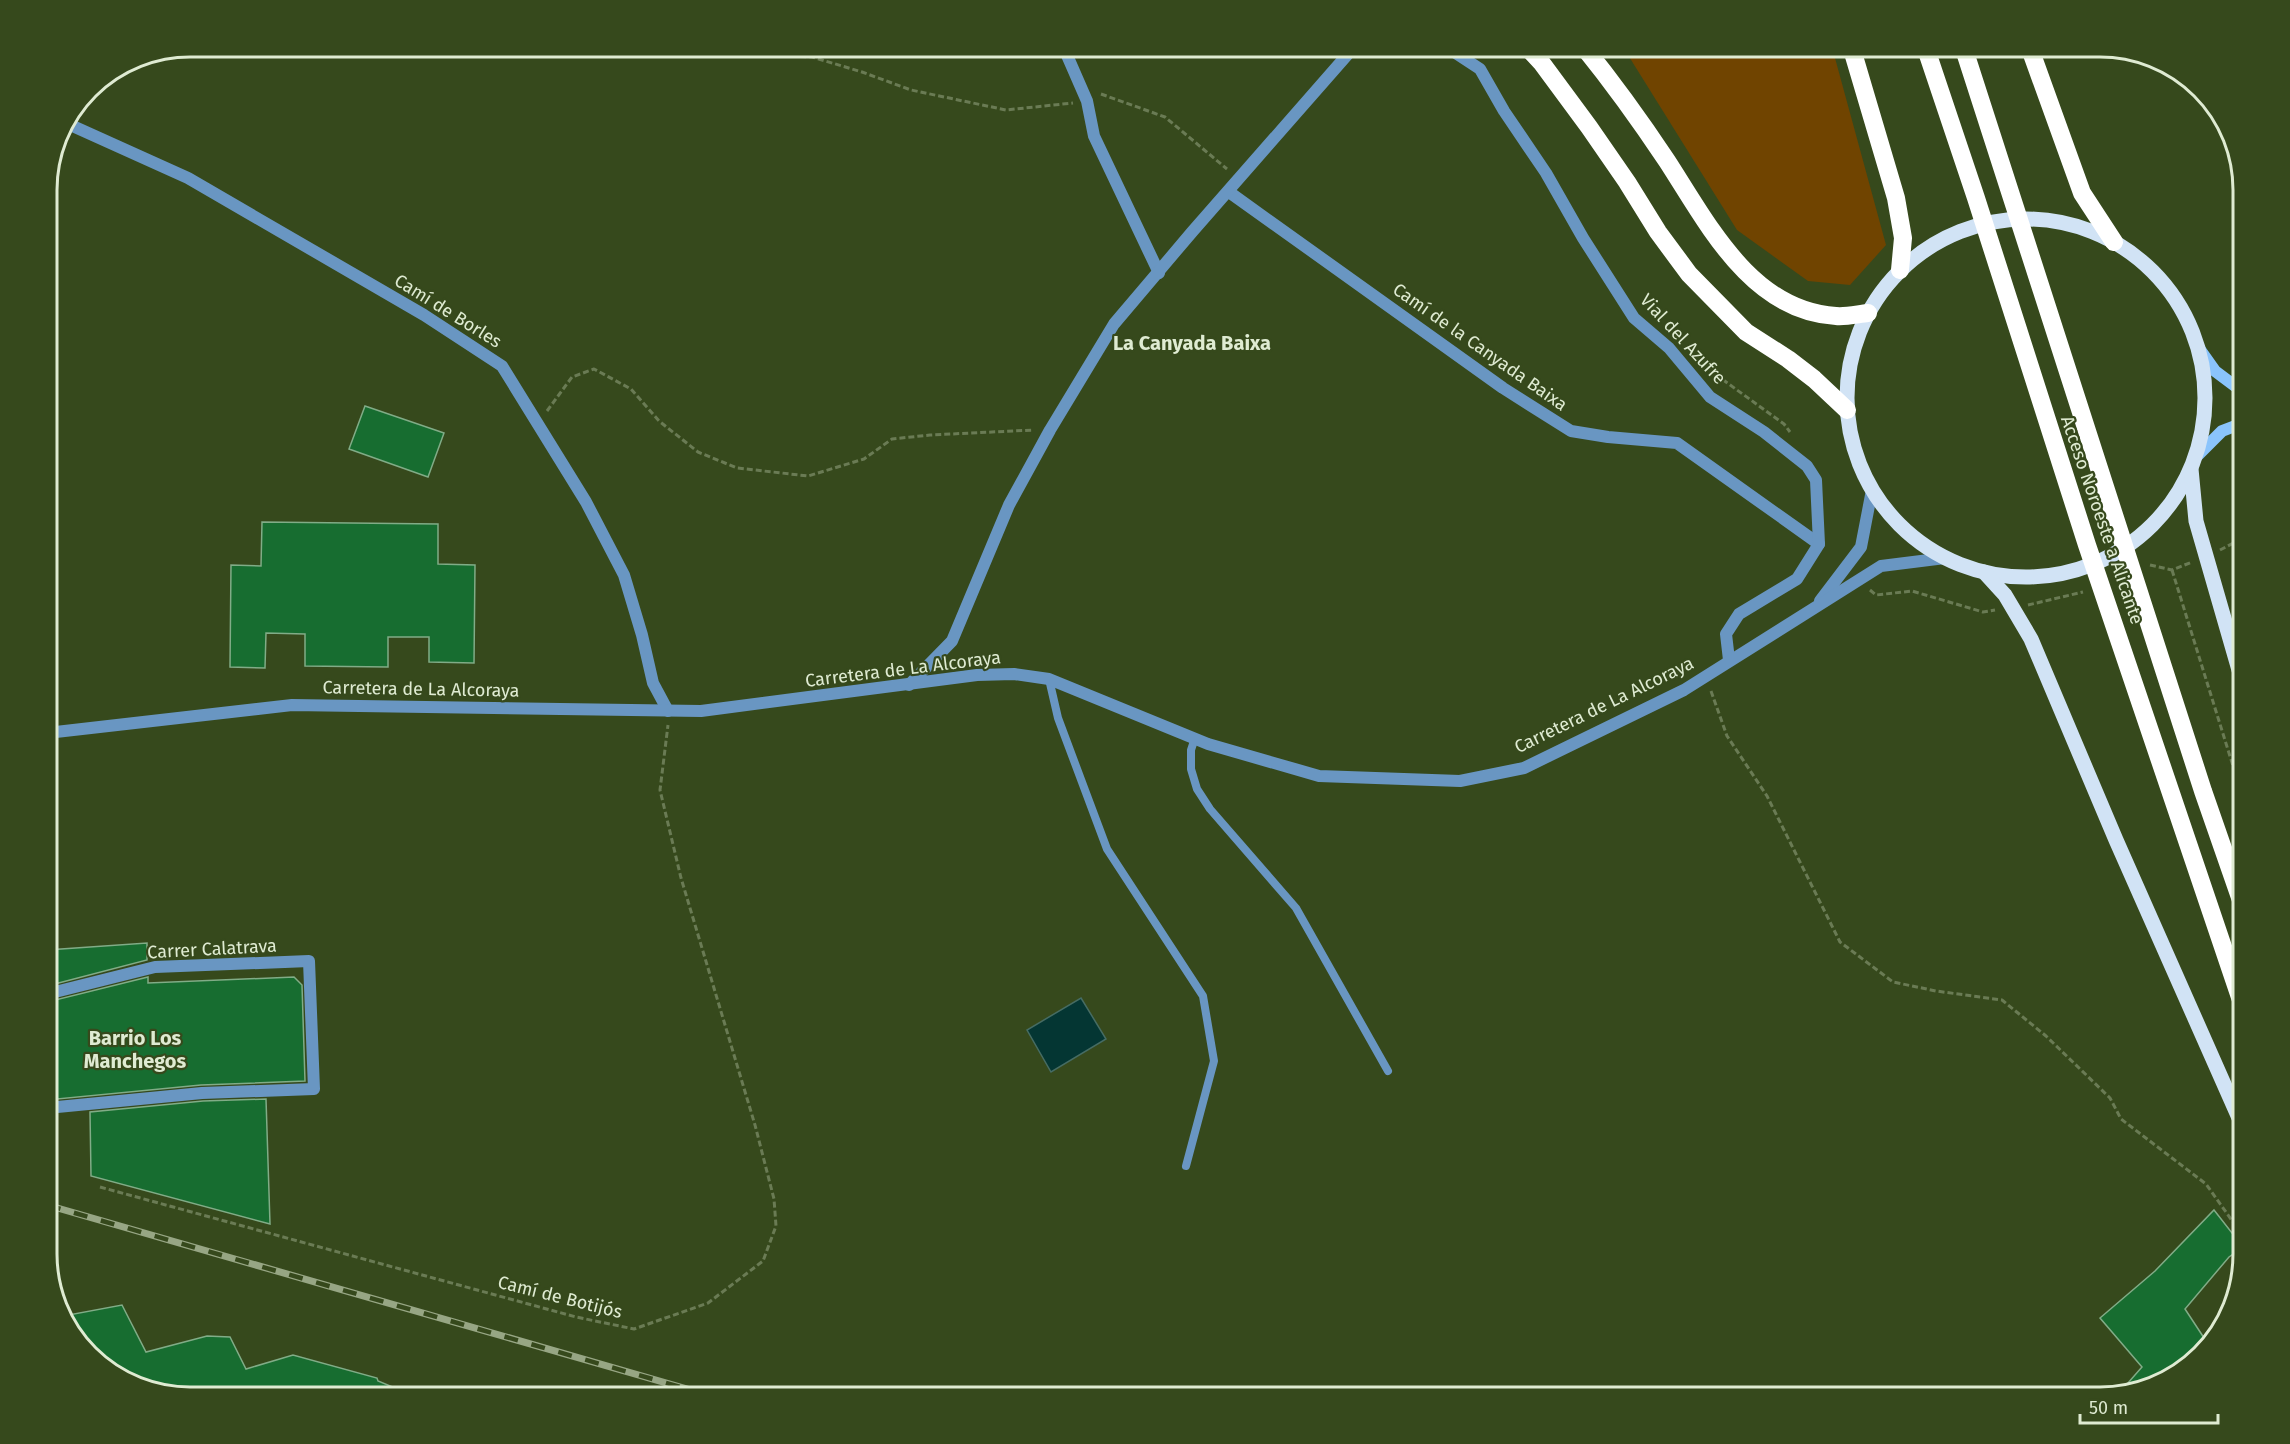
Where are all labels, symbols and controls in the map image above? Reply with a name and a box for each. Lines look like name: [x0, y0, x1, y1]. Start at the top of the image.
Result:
street label: Camí de Borles: [390, 269, 506, 353]
street label: Camí de la Canyada Baixa: [1389, 278, 1571, 416]
street label: Vial del Azufre: [1635, 289, 1731, 389]
district label: La Canyada Baixa: [1113, 331, 1271, 355]
street label: Acceso Noroeste a Alicante: [2056, 413, 2148, 627]
street label: Carretera de La Alcoraya: [804, 646, 1002, 692]
street label: Carretera de La Alcoraya: [1511, 652, 1697, 758]
street label: Carretera de La Alcoraya: [322, 676, 520, 702]
street label: Carrer Calatrava: [147, 935, 277, 963]
district label: Barrio Los Manchegos: [84, 1026, 186, 1073]
street label: Camí de Botijós: [496, 1271, 624, 1323]
scale bar: [2080, 1387, 2218, 1425]
text: 50 m: [2089, 1397, 2128, 1419]

